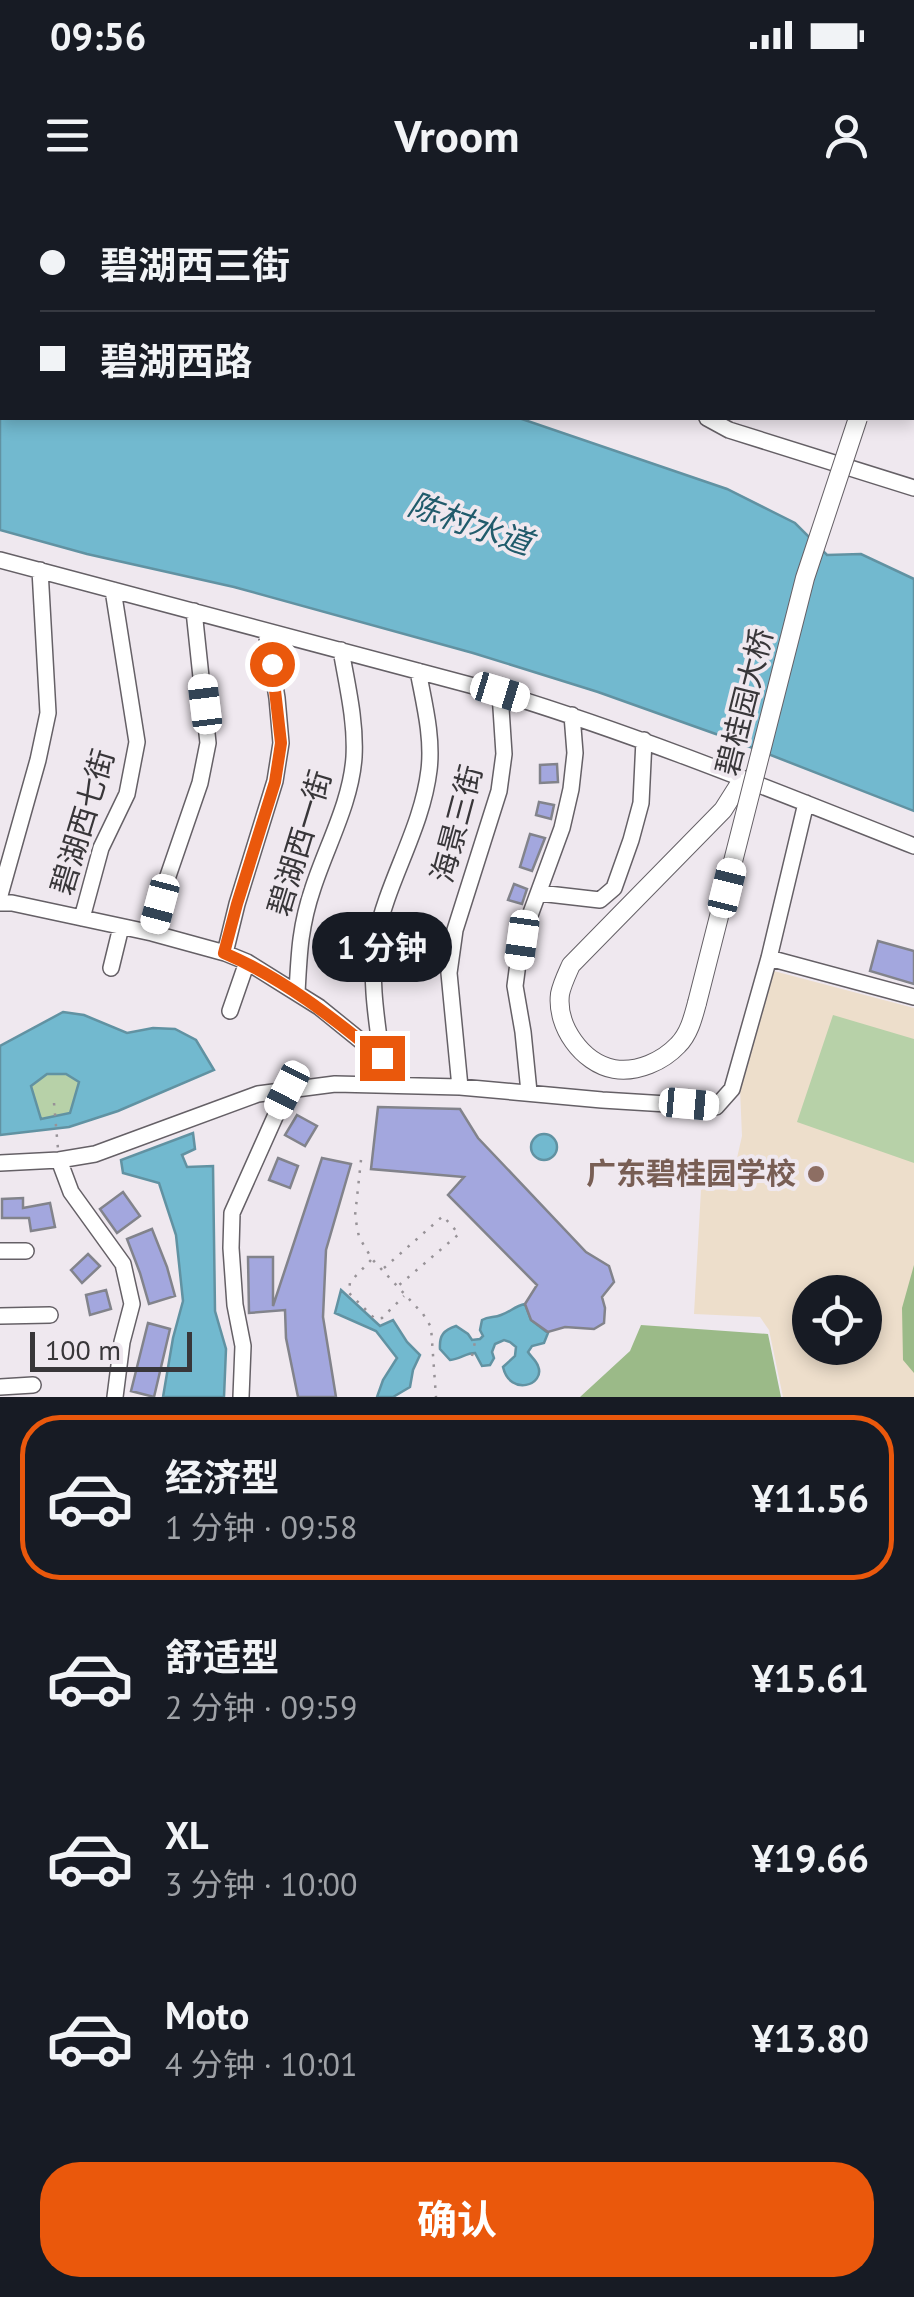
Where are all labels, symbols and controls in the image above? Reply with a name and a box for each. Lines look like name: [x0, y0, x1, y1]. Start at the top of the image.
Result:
text: 09:56: [50, 11, 146, 60]
text: Vroom: [395, 106, 519, 164]
icon: menu: [40, 108, 95, 163]
icon: person: [819, 108, 874, 163]
text: 碧湖西三街: [100, 240, 290, 289]
text: 碧湖西路: [100, 336, 252, 385]
water label: 陈村水道: [403, 482, 541, 565]
street label: 碧桂园大桥: [706, 624, 781, 779]
route start: [250, 642, 295, 687]
car: [467, 669, 533, 715]
car: [186, 672, 224, 736]
street label: 碧湖西七街: [41, 744, 122, 899]
street label: 海景三街: [421, 761, 490, 887]
street label: 碧湖西一街: [258, 765, 339, 920]
car: [705, 855, 749, 921]
car: [138, 871, 182, 937]
car: [503, 908, 541, 972]
callout: 1 分钟: [312, 913, 452, 983]
text: 1 分钟: [337, 926, 427, 968]
route end: [360, 1036, 405, 1081]
car: [260, 1056, 314, 1124]
car: [658, 1086, 720, 1122]
place label: 广东碧桂园学校: [586, 1153, 796, 1192]
marker: 广东碧桂园学校: [805, 1163, 827, 1185]
map controls: [792, 1275, 882, 1365]
button: locate: [792, 1275, 882, 1365]
scale bar: [30, 1327, 192, 1372]
text: 100 m: [45, 1331, 121, 1368]
text: 经济型: [165, 1452, 279, 1501]
icon: car: [45, 1453, 135, 1543]
text: ¥11.56: [752, 1473, 869, 1522]
text: 1 分钟 · 09:58: [165, 1506, 357, 1548]
text: 舒适型: [165, 1632, 279, 1681]
icon: car: [45, 1633, 135, 1723]
text: ¥15.61: [752, 1653, 869, 1702]
text: 2 分钟 · 09:59: [165, 1686, 357, 1728]
text: XL: [165, 1810, 209, 1859]
icon: car: [45, 1813, 135, 1903]
text: ¥19.66: [752, 1833, 869, 1882]
text: 3 分钟 · 10:00: [165, 1863, 357, 1905]
text: Moto: [165, 1990, 249, 2039]
icon: car: [45, 1993, 135, 2083]
text: ¥13.80: [752, 2013, 869, 2062]
text: 4 分钟 · 10:01: [165, 2043, 357, 2085]
button: 确认: [40, 2162, 874, 2277]

